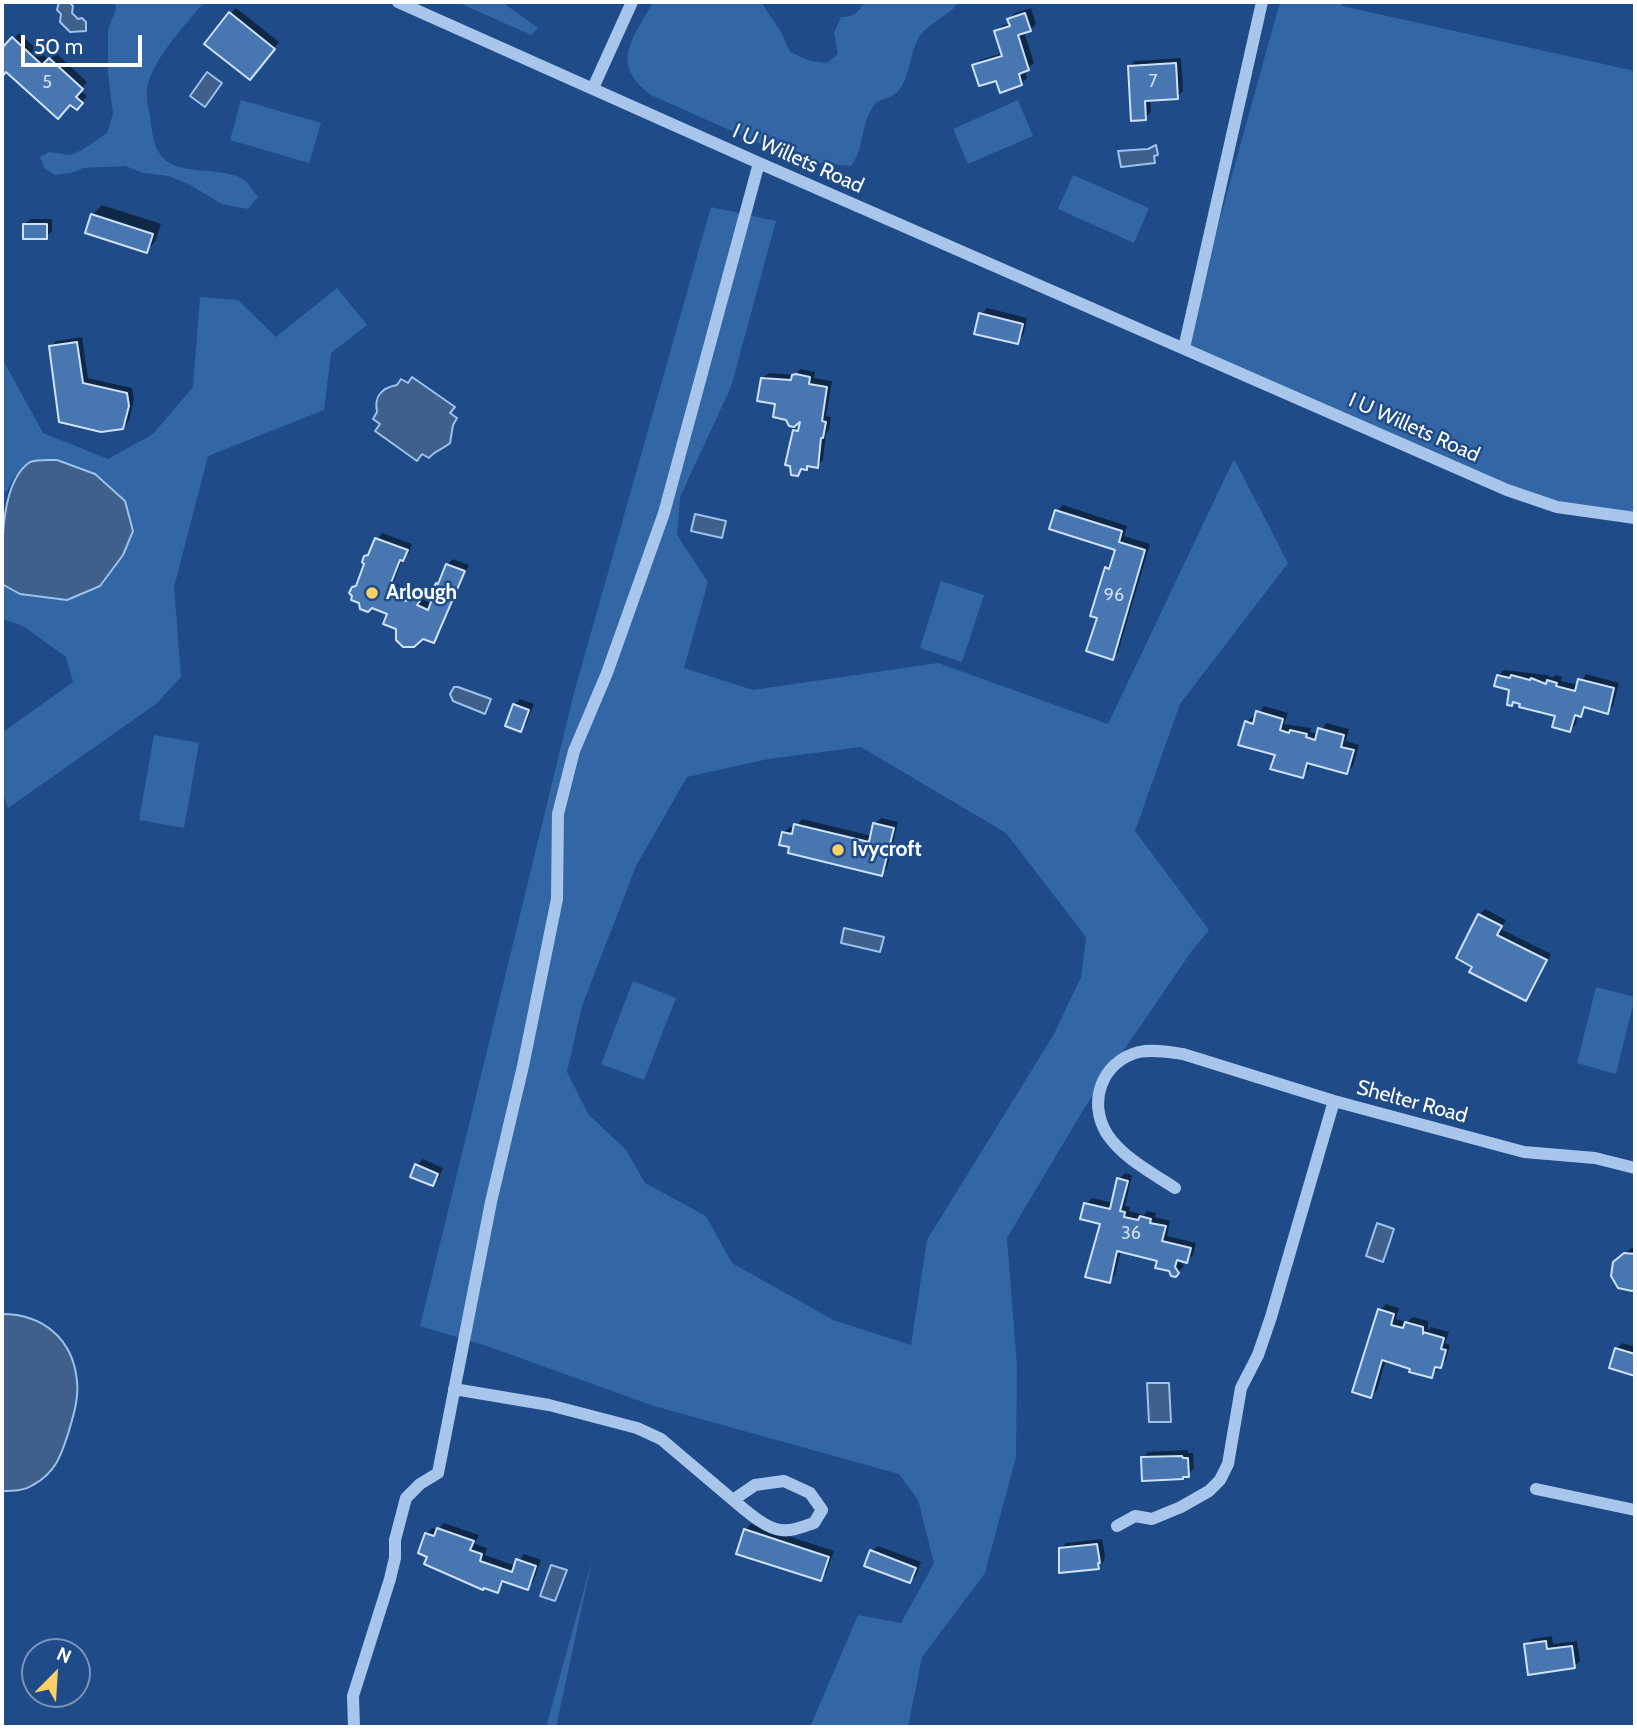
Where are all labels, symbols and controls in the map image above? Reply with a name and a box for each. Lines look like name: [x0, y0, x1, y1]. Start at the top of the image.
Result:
scale bar: [24, 21, 145, 65]
text: 50 m: [34, 34, 83, 59]
house number: 7: [1148, 71, 1158, 93]
house number: 5: [42, 72, 52, 94]
street label: I U Willets Road: [729, 119, 867, 199]
street label: I U Willets Road: [1345, 388, 1483, 468]
place label: Arlough: [386, 580, 457, 606]
marker: Arlough: [364, 585, 380, 601]
house number: 96: [1104, 585, 1124, 607]
place label: Ivycroft: [852, 837, 922, 863]
marker: Ivycroft: [830, 842, 846, 858]
street label: Shelter Road: [1354, 1075, 1470, 1129]
house number: 36: [1121, 1223, 1141, 1245]
north arrow: [21, 1638, 91, 1708]
text: N: [53, 1642, 75, 1668]

